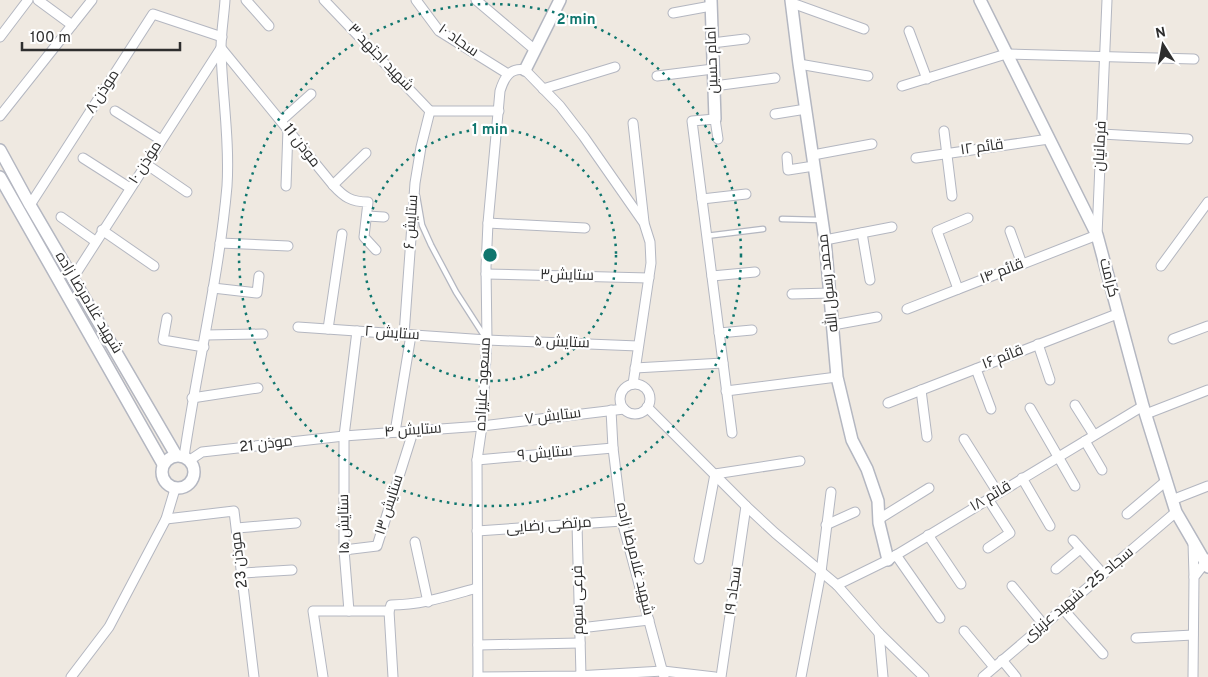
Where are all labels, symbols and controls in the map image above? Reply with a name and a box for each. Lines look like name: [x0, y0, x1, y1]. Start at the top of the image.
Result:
text: 2 min: [556, 11, 596, 30]
scale bar: [22, 20, 180, 52]
street label: شهید اجتهد ۳: [343, 20, 417, 96]
street label: سجاد ۱۰: [434, 20, 482, 62]
north arrow: [1138, 20, 1188, 70]
text: N: [1154, 24, 1167, 43]
street label: امام حسین: [702, 26, 724, 94]
text: 100 m: [30, 29, 71, 48]
street label: موذن ۸: [82, 67, 124, 117]
street label: موذن 11: [278, 120, 324, 172]
street label: فرمانیان: [1090, 120, 1112, 172]
text: 1 min: [472, 121, 508, 140]
street label: قائم ۱۲: [959, 136, 1005, 160]
street label: موٰذن ۱۰: [125, 138, 167, 188]
street label: ستایش ۶: [401, 194, 423, 250]
street label: محمد رسول الله: [812, 233, 844, 333]
centre of rings: [481, 246, 499, 264]
street label: شهید غلامرضا زاده: [50, 249, 126, 357]
street label: قائم ۱۴: [977, 255, 1027, 289]
street label: کرامت: [1094, 256, 1122, 300]
street label: ستایش۳: [540, 266, 594, 286]
street label: ستایش ۲: [364, 323, 420, 345]
street label: ستایش ۵: [534, 333, 590, 353]
street label: مسعود علیزاده: [472, 337, 496, 431]
street label: قائم ۱۶: [980, 341, 1026, 375]
street label: ستایش ۷: [524, 404, 582, 430]
street label: ستایش ۴: [384, 420, 442, 442]
street label: موذن 21: [238, 432, 294, 458]
street label: ستایش ۹: [517, 442, 573, 466]
street label: ستایش ۱۳: [371, 472, 409, 538]
street label: قائم ۱۸: [967, 477, 1015, 517]
street label: ستایش ۱۵: [335, 494, 355, 554]
street label: شهید غلامرضا زاده: [611, 501, 657, 617]
street label: مرتضی رضایی: [506, 514, 592, 538]
street label: موذن 23: [227, 530, 253, 590]
street label: سجاد 25- شهید عزیزی: [1020, 543, 1138, 647]
street label: فرعی سوم: [569, 565, 589, 635]
street label: سجاد ۱۹: [721, 565, 747, 617]

